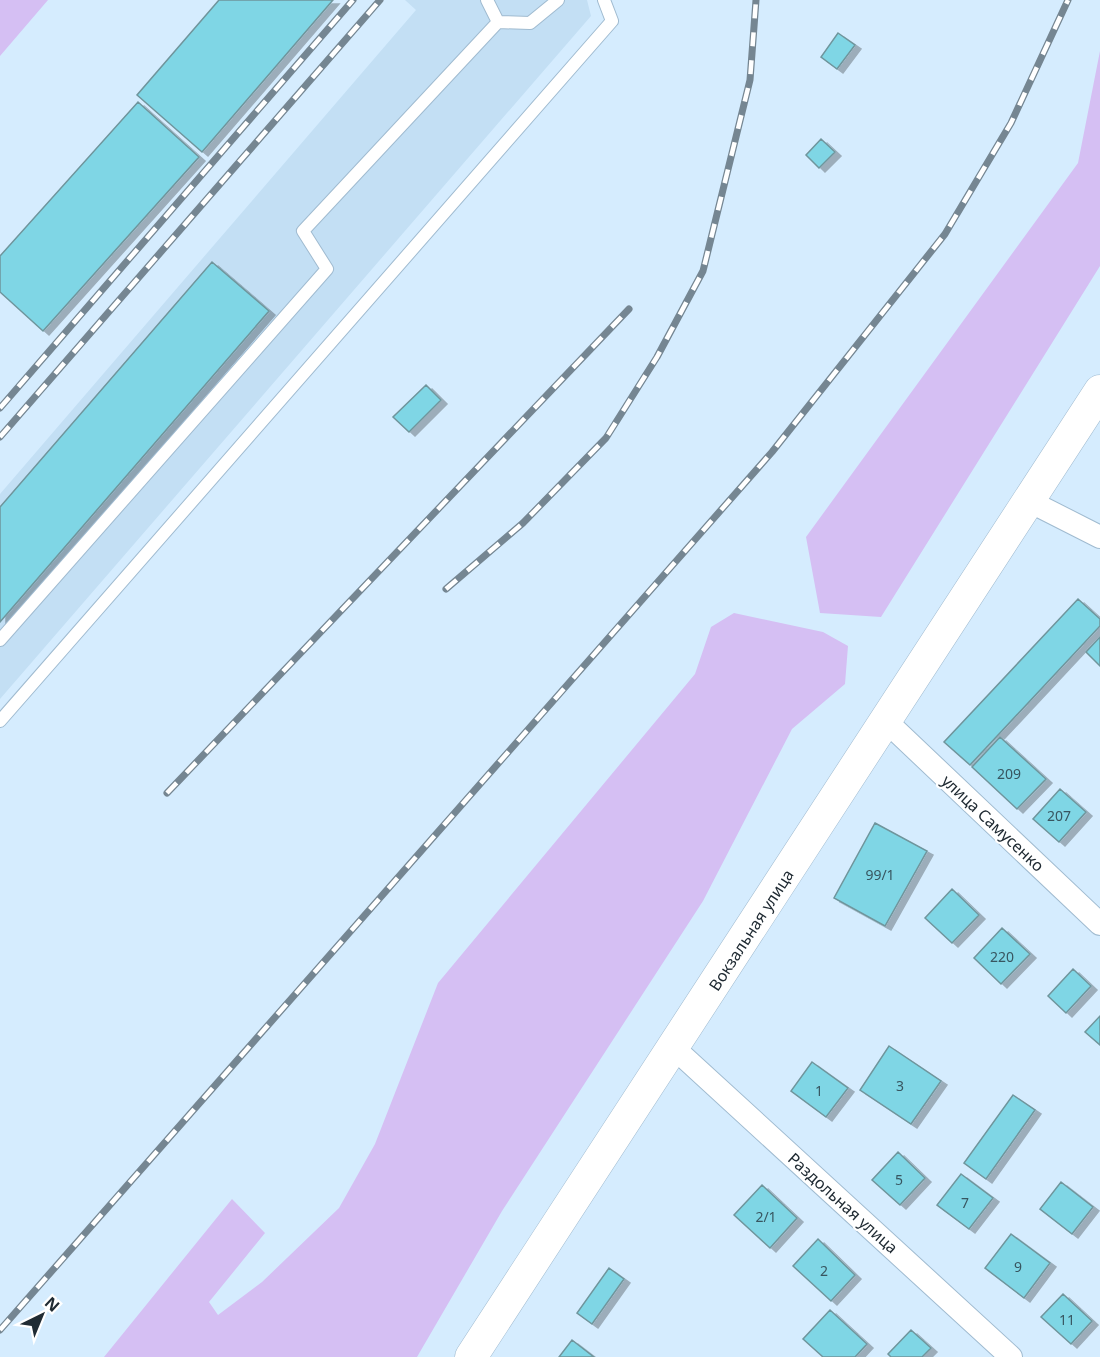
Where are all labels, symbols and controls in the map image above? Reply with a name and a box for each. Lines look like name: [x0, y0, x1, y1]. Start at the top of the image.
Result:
house number: 209: [997, 764, 1021, 783]
street label: улица Самусенко: [937, 770, 1049, 876]
house number: 207: [1047, 806, 1071, 825]
street label: Вокзальная улица: [703, 865, 799, 995]
house number: 99/1: [865, 865, 895, 884]
house number: 220: [990, 947, 1014, 966]
house number: 3: [896, 1076, 904, 1095]
house number: 1: [815, 1081, 823, 1100]
street label: Раздольная улица: [783, 1148, 903, 1258]
house number: 5: [895, 1170, 903, 1189]
house number: 7: [961, 1193, 969, 1212]
house number: 2/1: [755, 1207, 777, 1226]
house number: 9: [1014, 1257, 1022, 1276]
house number: 2: [820, 1261, 828, 1280]
north arrow: [12, 1285, 72, 1345]
text: N: [40, 1292, 64, 1317]
house number: 11: [1059, 1310, 1075, 1329]

